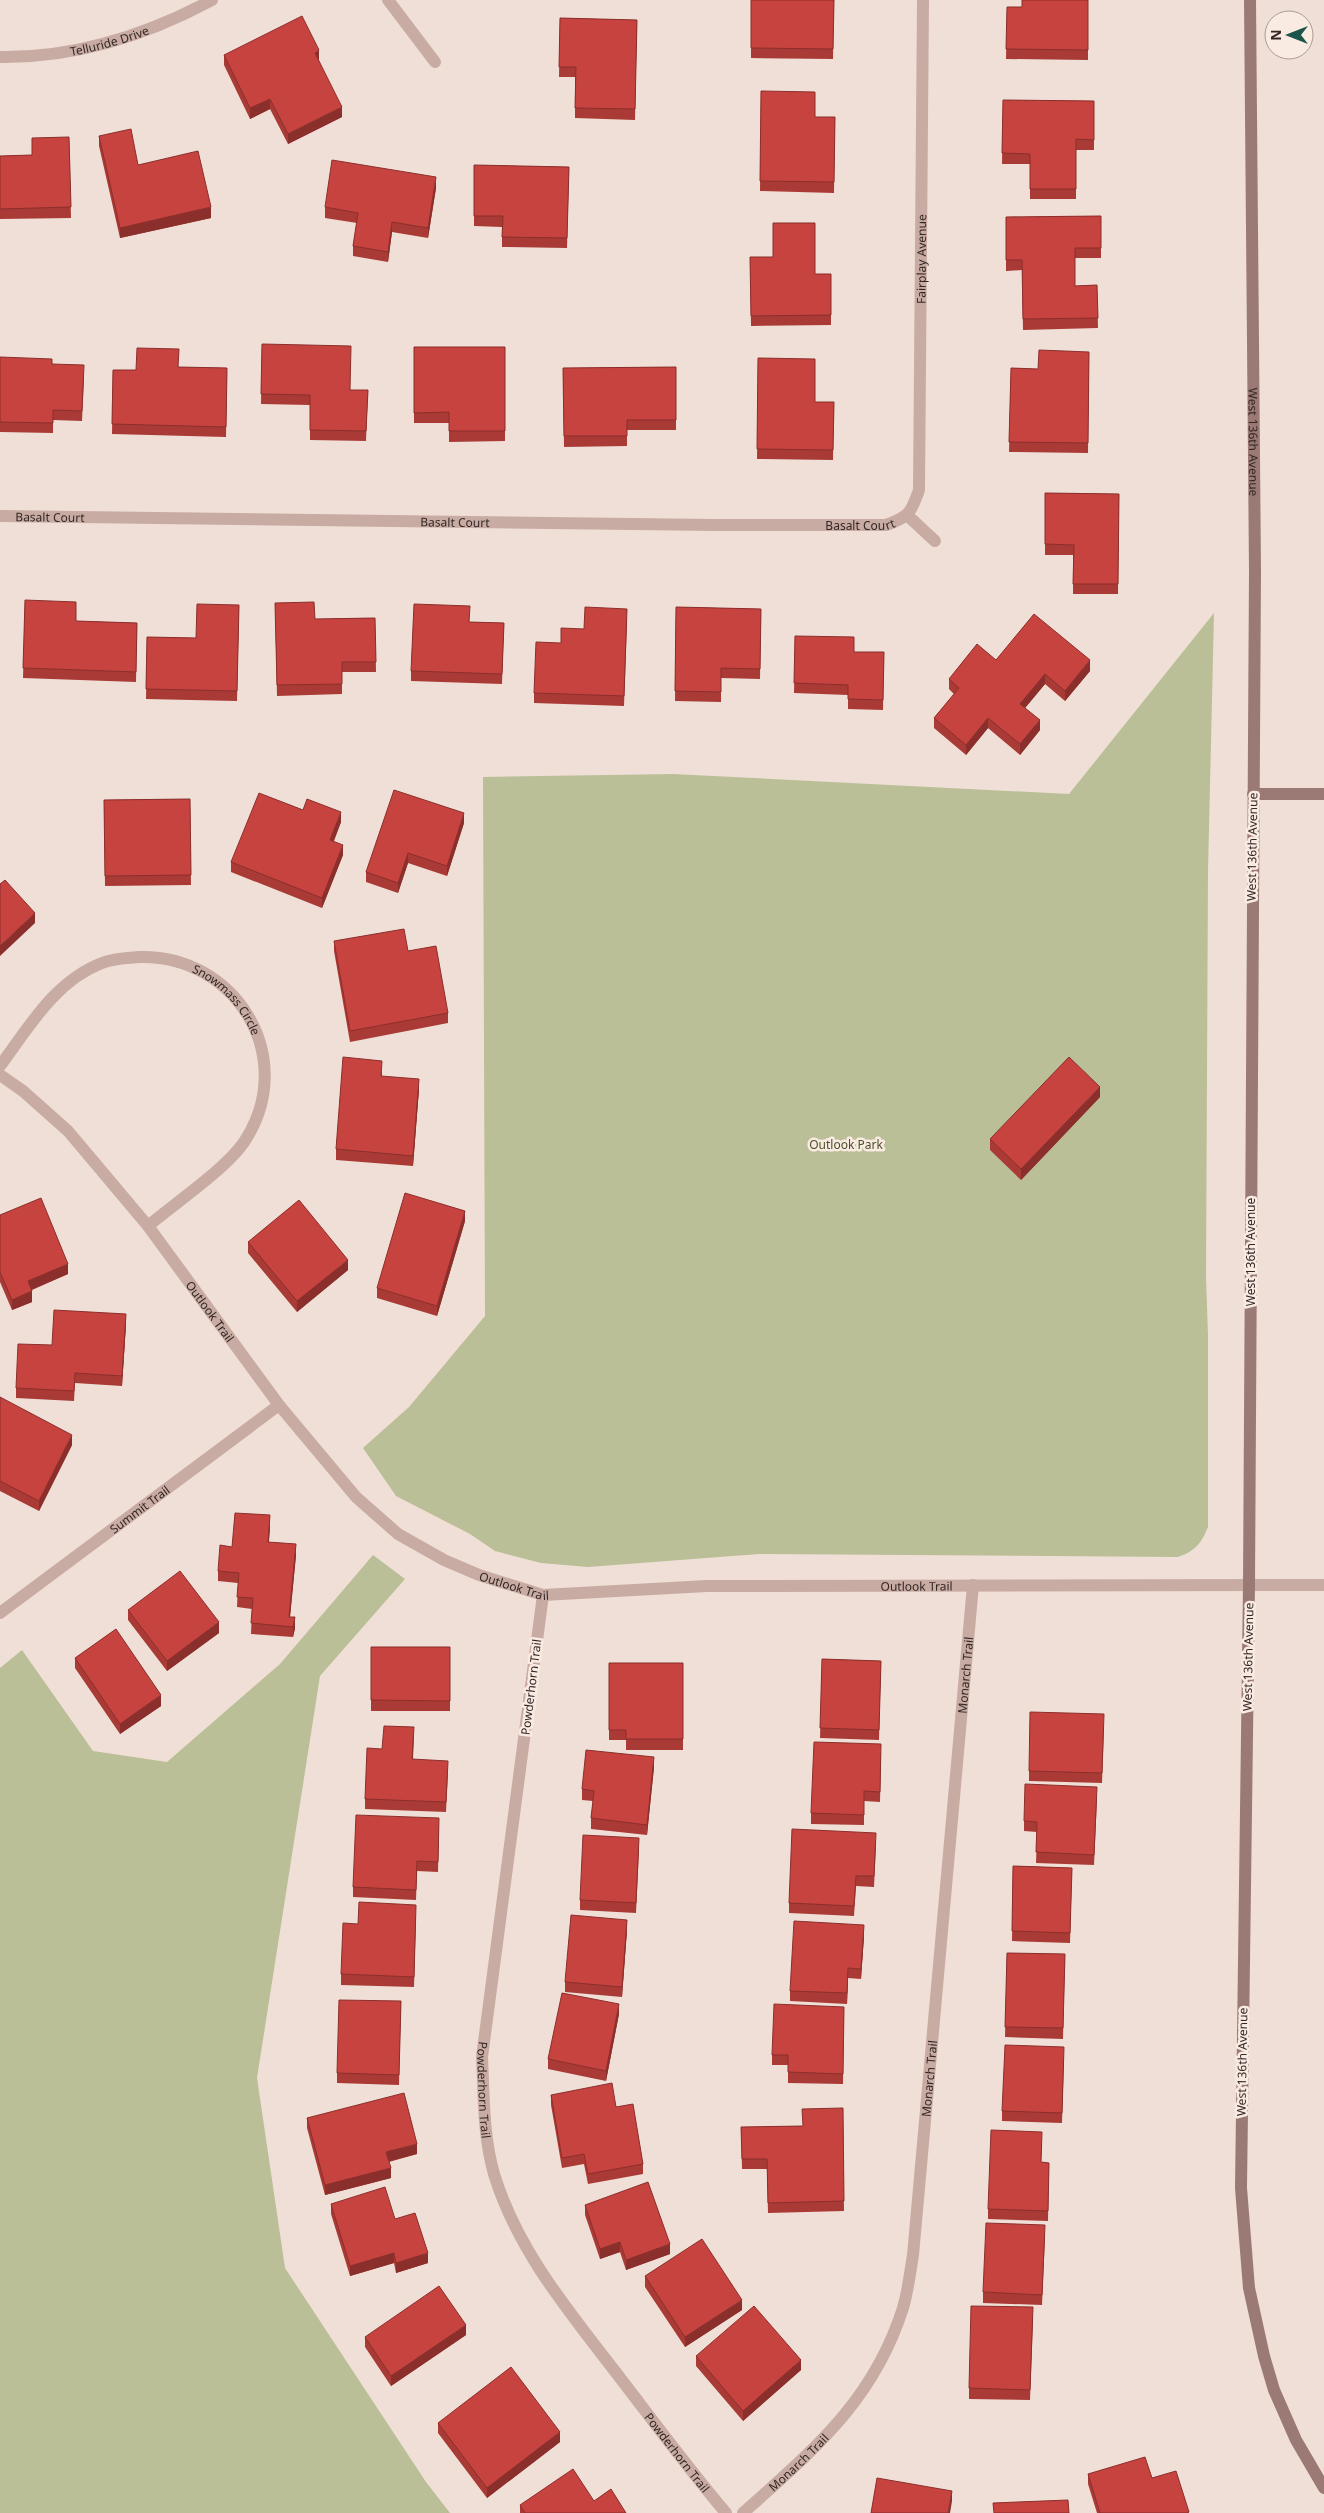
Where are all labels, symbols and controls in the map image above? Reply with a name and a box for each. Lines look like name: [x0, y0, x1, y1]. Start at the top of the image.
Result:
north arrow: [1264, 10, 1314, 60]
street label: Telluride Drive: [68, 21, 151, 60]
text: N: [1266, 29, 1285, 41]
street label: Fairplay Avenue: [912, 214, 930, 304]
street label: West 136th Avenue: [1245, 388, 1263, 497]
street label: Basalt Court: [15, 508, 85, 526]
street label: Basalt Court: [420, 513, 490, 531]
street label: Basalt Court: [825, 514, 898, 534]
street label: West 136th Avenue: [1243, 792, 1261, 901]
street label: Snowmass Circle: [190, 960, 265, 1038]
park label: Outlook Park: [809, 1136, 883, 1153]
street label: West 136th Avenue: [1242, 1198, 1259, 1306]
street label: Outlook Trail: [182, 1277, 238, 1345]
street label: Summit Trail: [106, 1481, 173, 1537]
street label: Outlook Trail: [477, 1567, 549, 1604]
street label: Outlook Trail: [881, 1577, 953, 1594]
street label: West 136th Avenue: [1239, 1602, 1257, 1711]
street label: Monarch Trail: [953, 1636, 977, 1714]
street label: Powderhorn Trail: [517, 1638, 545, 1736]
street label: West 136th Avenue: [1233, 2007, 1251, 2116]
street label: Monarch Trail: [917, 2039, 941, 2118]
street label: Powderhorn Trail: [473, 2041, 495, 2139]
street label: Powderhorn Trail: [641, 2409, 714, 2496]
street label: Monarch Trail: [765, 2430, 832, 2495]

